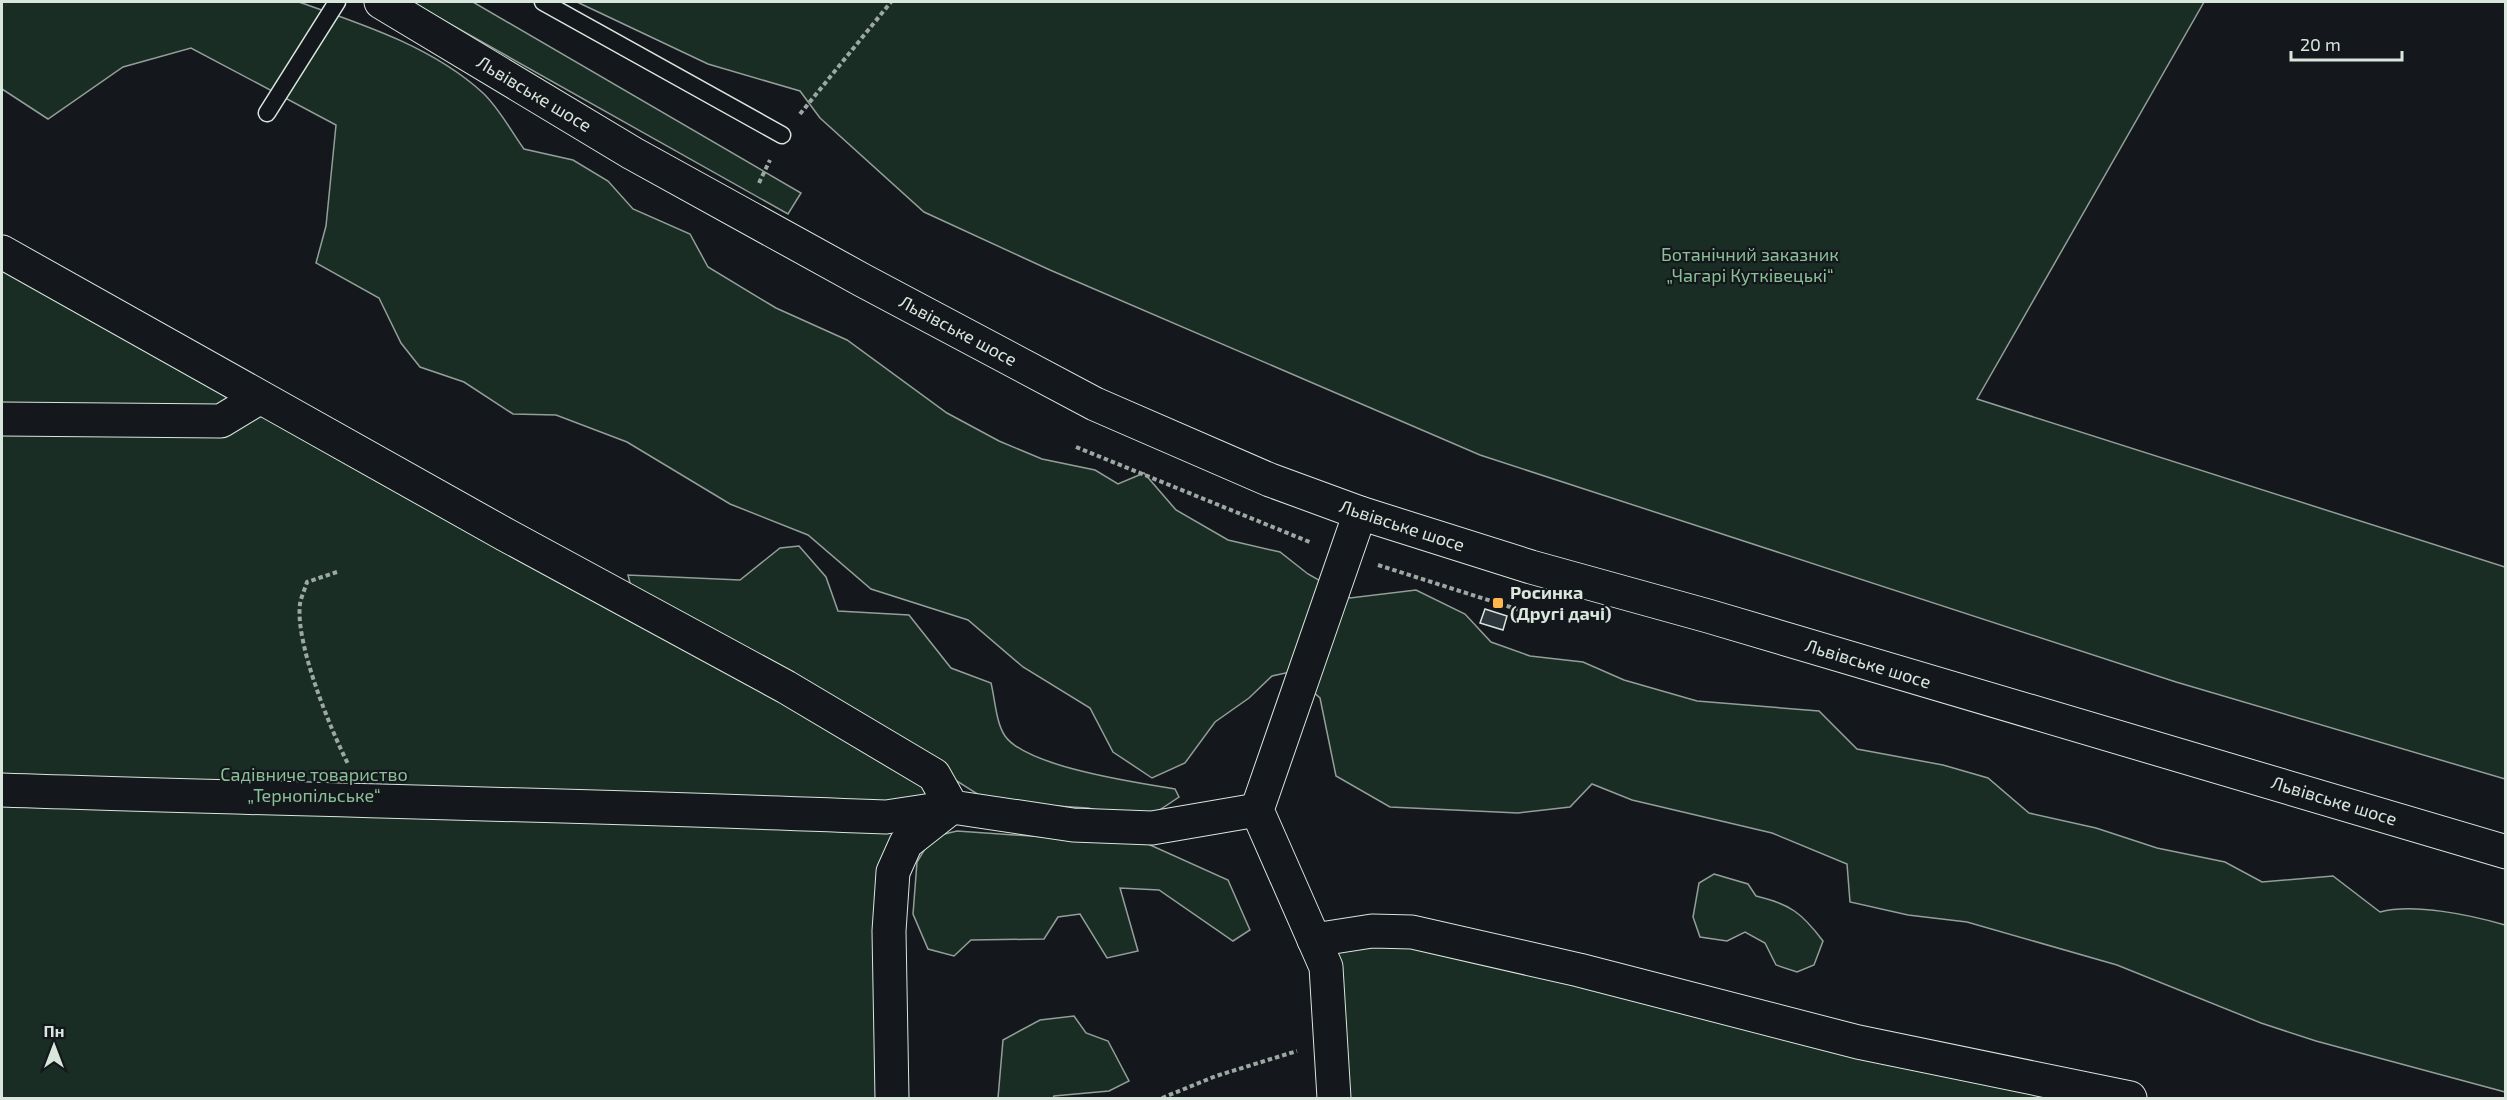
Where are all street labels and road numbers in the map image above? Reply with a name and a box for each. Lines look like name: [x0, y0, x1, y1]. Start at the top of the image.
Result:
street label: Львівське шосе: [473, 50, 596, 136]
street label: Львівське шосе: [896, 290, 1021, 370]
street label: Львівське шосе: [1337, 494, 1468, 556]
street label: Львівське шосе: [1803, 634, 1934, 693]
street label: Львівське шосе: [2269, 771, 2400, 830]

